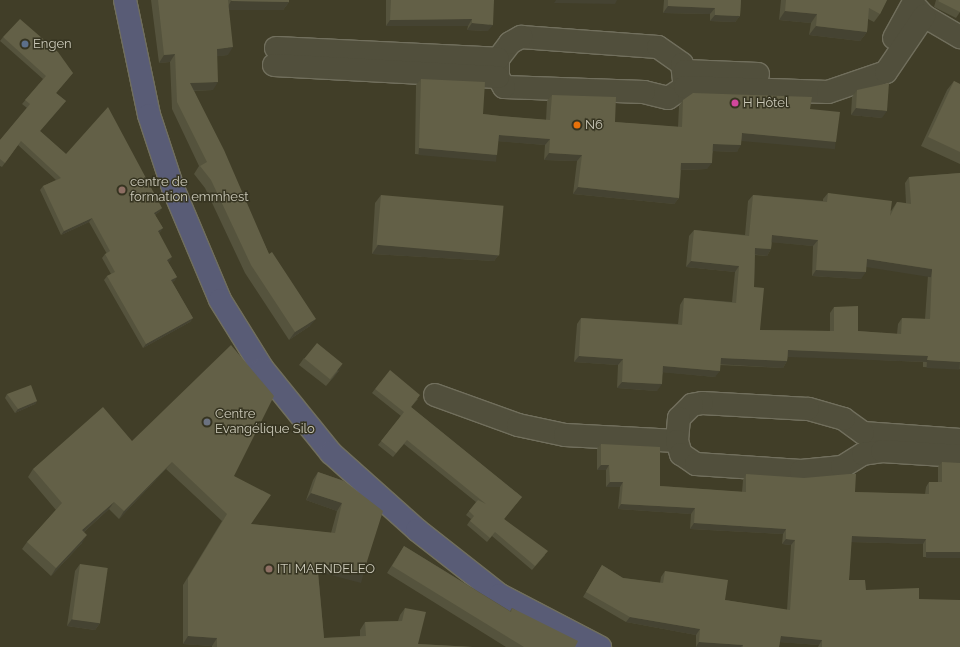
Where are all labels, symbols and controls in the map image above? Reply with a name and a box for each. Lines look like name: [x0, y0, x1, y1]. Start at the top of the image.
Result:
place label: Engen: [33, 36, 72, 52]
marker: Engen: [20, 39, 30, 49]
place label: H Hôtel: [743, 95, 788, 111]
marker: H Hôtel: [730, 98, 740, 108]
place label: N6: [585, 117, 603, 133]
marker: N6: [572, 120, 582, 130]
place label: centre de formation emmhest: [130, 175, 249, 206]
marker: centre de formation emmhest: [117, 185, 127, 195]
place label: Centre Evangélique Silo: [215, 407, 315, 438]
marker: Centre Evangélique Silo: [202, 417, 212, 427]
place label: ITI MAENDELEO: [277, 561, 375, 577]
marker: ITI MAENDELEO: [264, 564, 274, 574]

